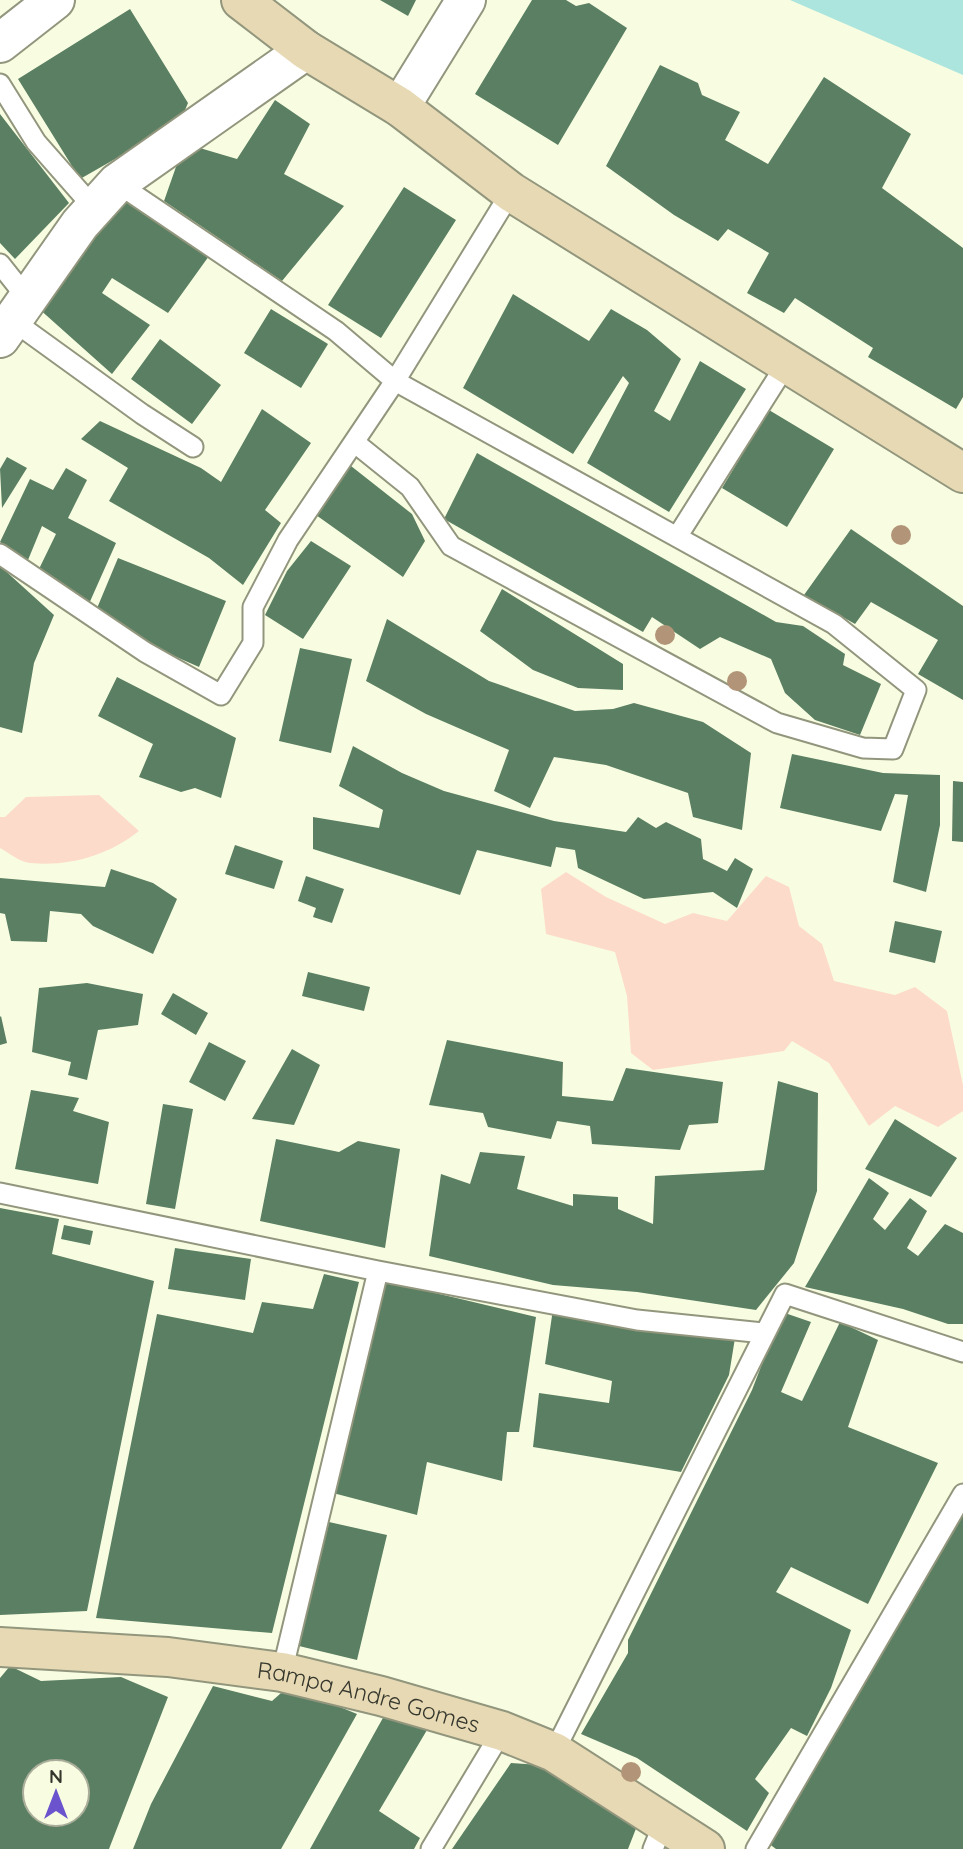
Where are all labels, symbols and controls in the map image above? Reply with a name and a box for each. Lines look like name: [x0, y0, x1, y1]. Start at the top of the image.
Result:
street label: Rampa Andre Gomes: [255, 1654, 483, 1738]
north arrow: [21, 1758, 91, 1828]
text: N: [49, 1764, 63, 1788]

